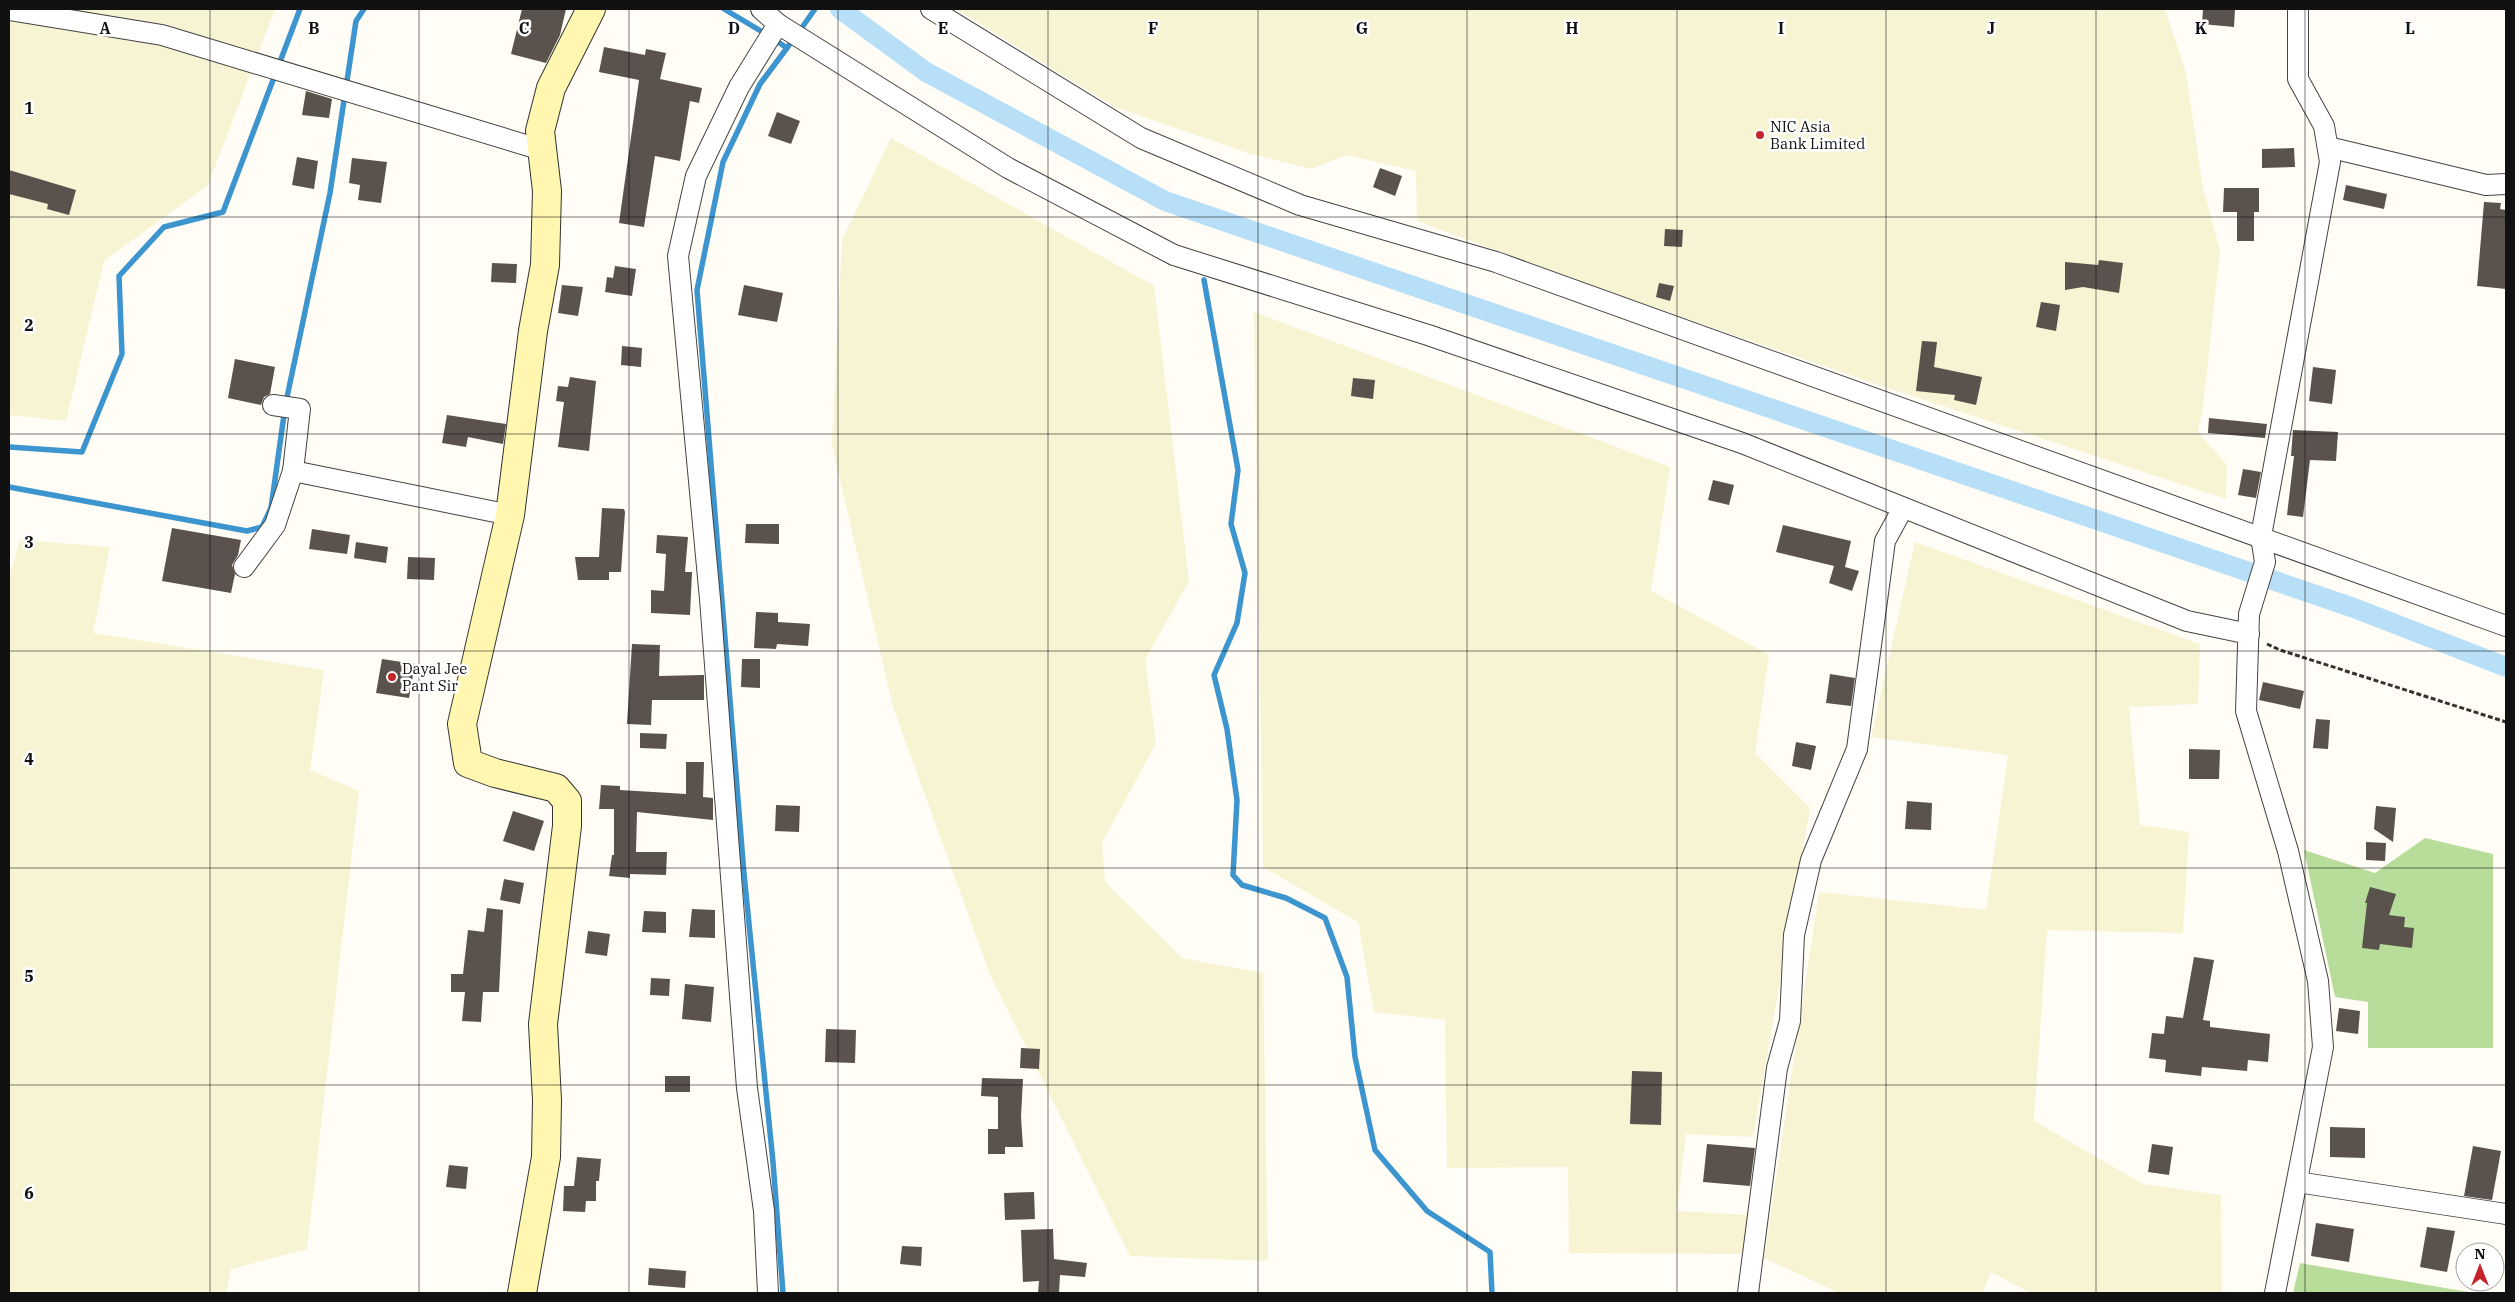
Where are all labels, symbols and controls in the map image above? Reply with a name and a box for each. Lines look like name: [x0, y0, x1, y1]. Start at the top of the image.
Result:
text: A: [99, 18, 111, 38]
text: B: [308, 18, 320, 38]
text: C: [519, 18, 529, 38]
text: D: [728, 18, 740, 38]
text: E: [938, 18, 948, 38]
text: F: [1148, 18, 1158, 38]
text: G: [1356, 18, 1368, 38]
text: H: [1566, 18, 1579, 38]
text: I: [1778, 18, 1784, 38]
text: J: [1987, 18, 1995, 38]
text: K: [2195, 18, 2208, 38]
text: L: [2405, 18, 2415, 38]
text: 1: [24, 98, 34, 118]
place label: NIC Asia Bank Limited: [1770, 117, 1865, 153]
marker: NIC Asia Bank Limited: [1754, 129, 1766, 141]
text: 2: [24, 315, 34, 335]
text: 3: [24, 532, 34, 552]
place label: Dayal Jee Pant Sir: [402, 659, 467, 695]
marker: Dayal Jee Pant Sir: [386, 671, 398, 683]
text: 4: [24, 749, 34, 769]
text: 5: [24, 966, 34, 986]
text: 6: [24, 1183, 34, 1203]
north arrow: [2455, 1242, 2505, 1292]
text: N: [2474, 1245, 2486, 1263]

